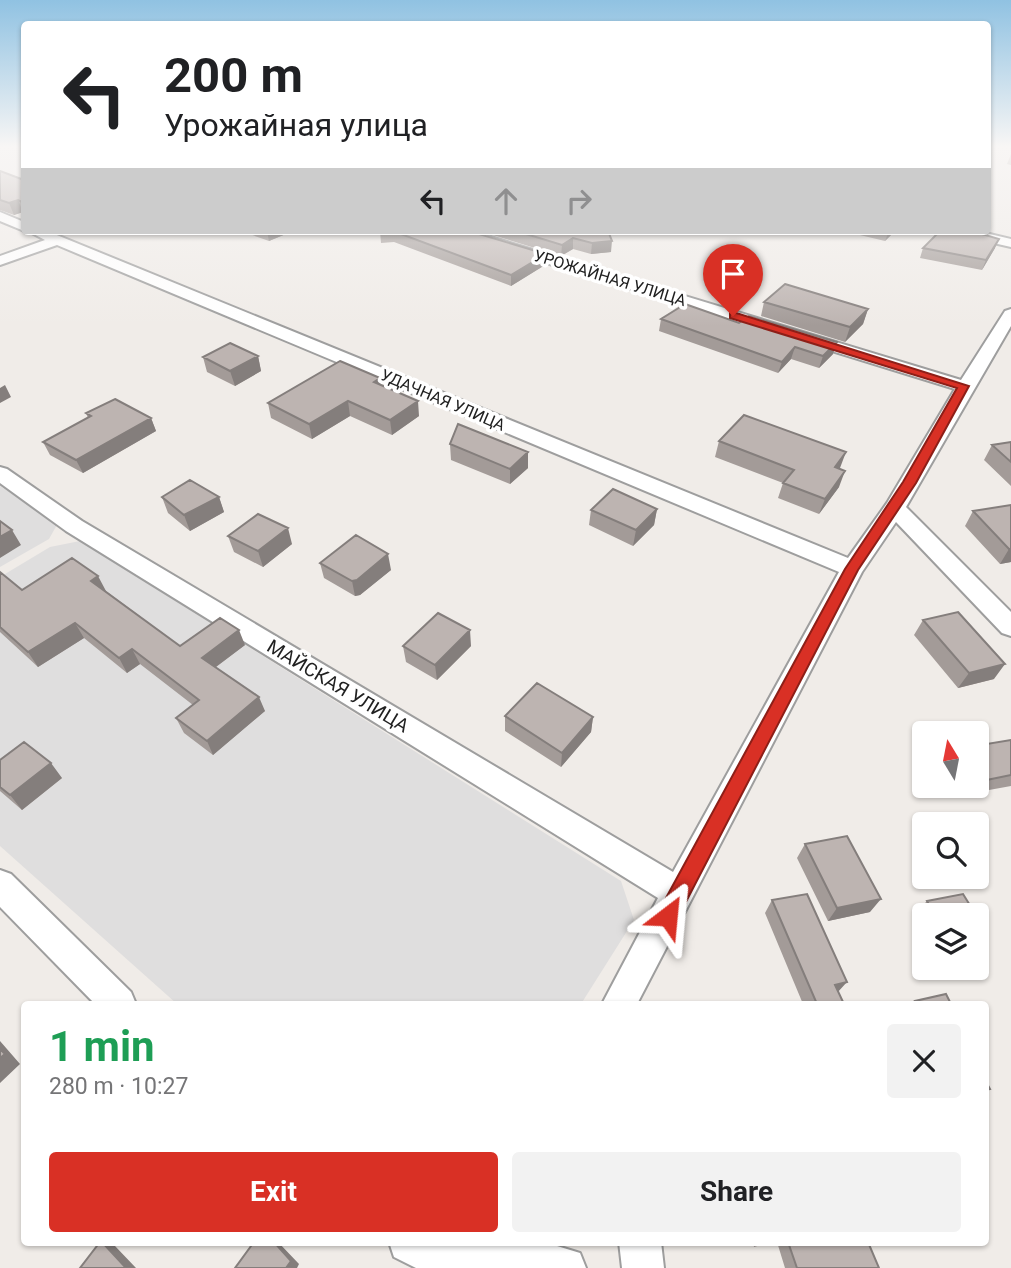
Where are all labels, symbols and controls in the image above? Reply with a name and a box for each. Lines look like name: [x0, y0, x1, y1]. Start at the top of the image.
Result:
text: 200 m: [164, 47, 303, 104]
icon: left: [49, 49, 140, 140]
text: Урожайная улица: [164, 106, 428, 144]
icon: left: [414, 182, 452, 220]
icon: ahead: [487, 182, 525, 220]
icon: right: [560, 182, 598, 220]
pin: [703, 244, 763, 316]
street label: УРОЖАЙНАЯ УЛИЦА: [532, 246, 689, 310]
icon: arrive: [714, 255, 752, 293]
street label: УДАЧНАЯ УЛИЦА: [378, 365, 509, 435]
street label: МАЙСКАЯ УЛИЦА: [263, 635, 414, 738]
north arrow: [912, 721, 989, 798]
map controls: [912, 721, 989, 980]
button: search: [912, 812, 989, 889]
position arrow: [631, 879, 705, 953]
button: layers: [912, 903, 989, 980]
text: 1 min: [49, 1022, 155, 1071]
button: close: [887, 1024, 961, 1098]
text: 280 m · 10:27: [49, 1073, 188, 1100]
button: Exit: [49, 1152, 498, 1232]
button: Share: [512, 1152, 961, 1232]

